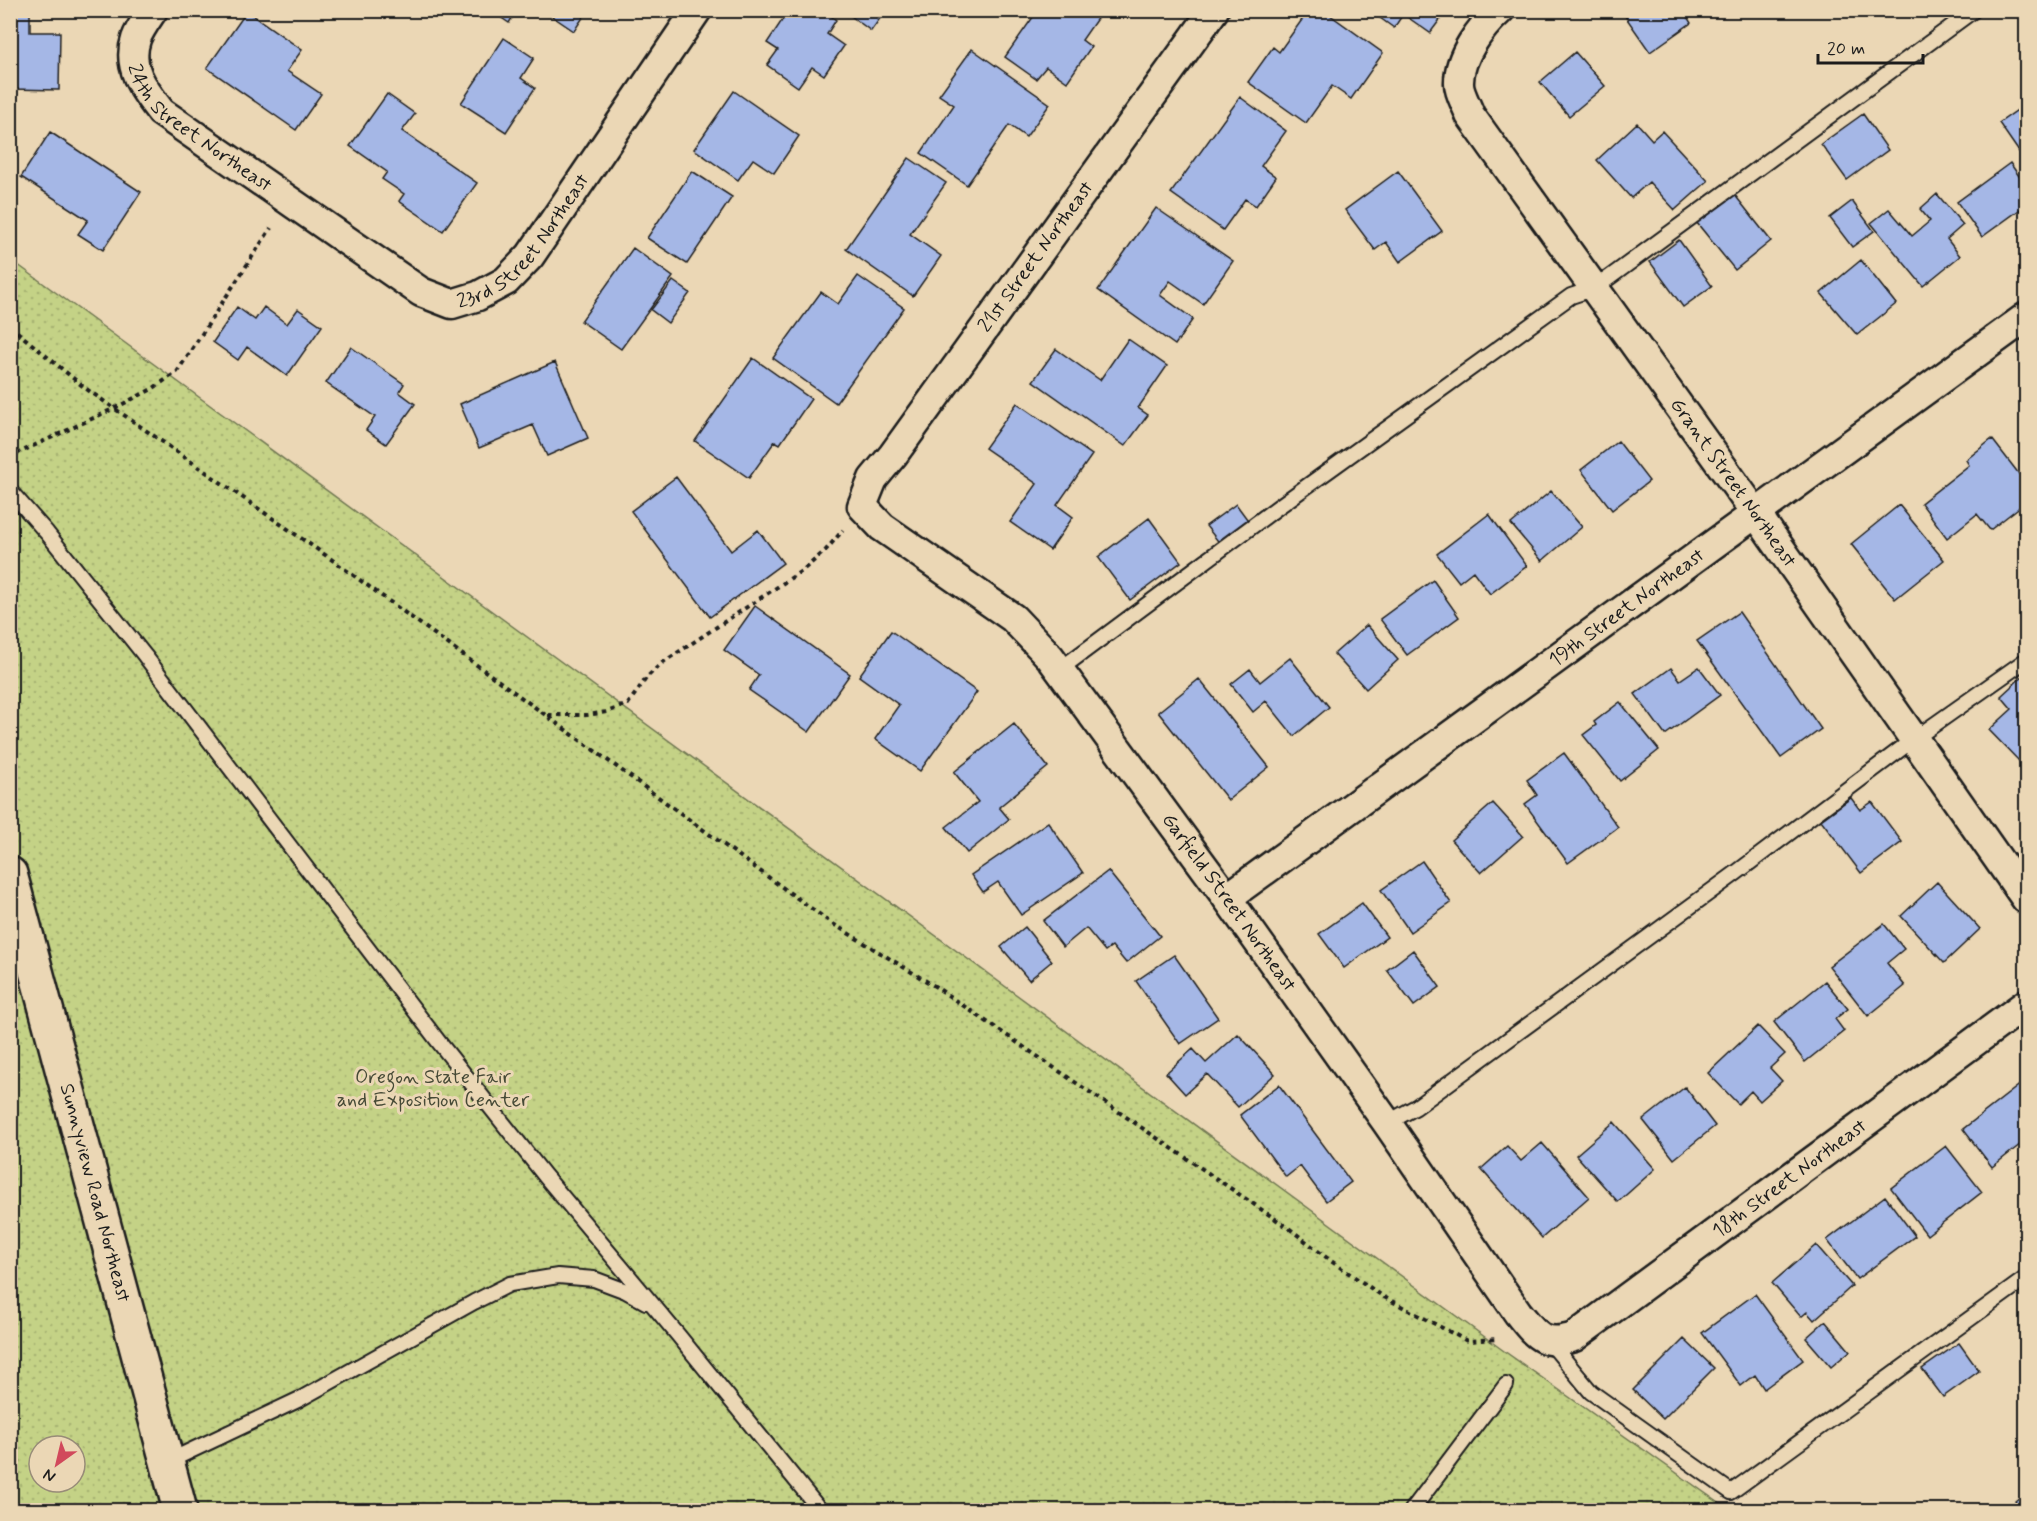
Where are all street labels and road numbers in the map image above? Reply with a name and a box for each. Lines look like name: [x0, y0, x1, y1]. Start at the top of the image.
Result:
street label: 24th Street Northeast: [121, 61, 278, 198]
street label: 23rd Street Northeast: [453, 168, 596, 315]
street label: 21st Street Northeast: [972, 176, 1100, 338]
street label: Grant Street Northeast: [1664, 392, 1803, 573]
street label: 19th Street Northeast: [1543, 542, 1710, 673]
street label: Garfield Street Northeast: [1156, 808, 1303, 997]
street label: Sunnyview Road Northeast: [53, 1081, 137, 1305]
street label: 18th Street Northeast: [1707, 1112, 1872, 1244]

